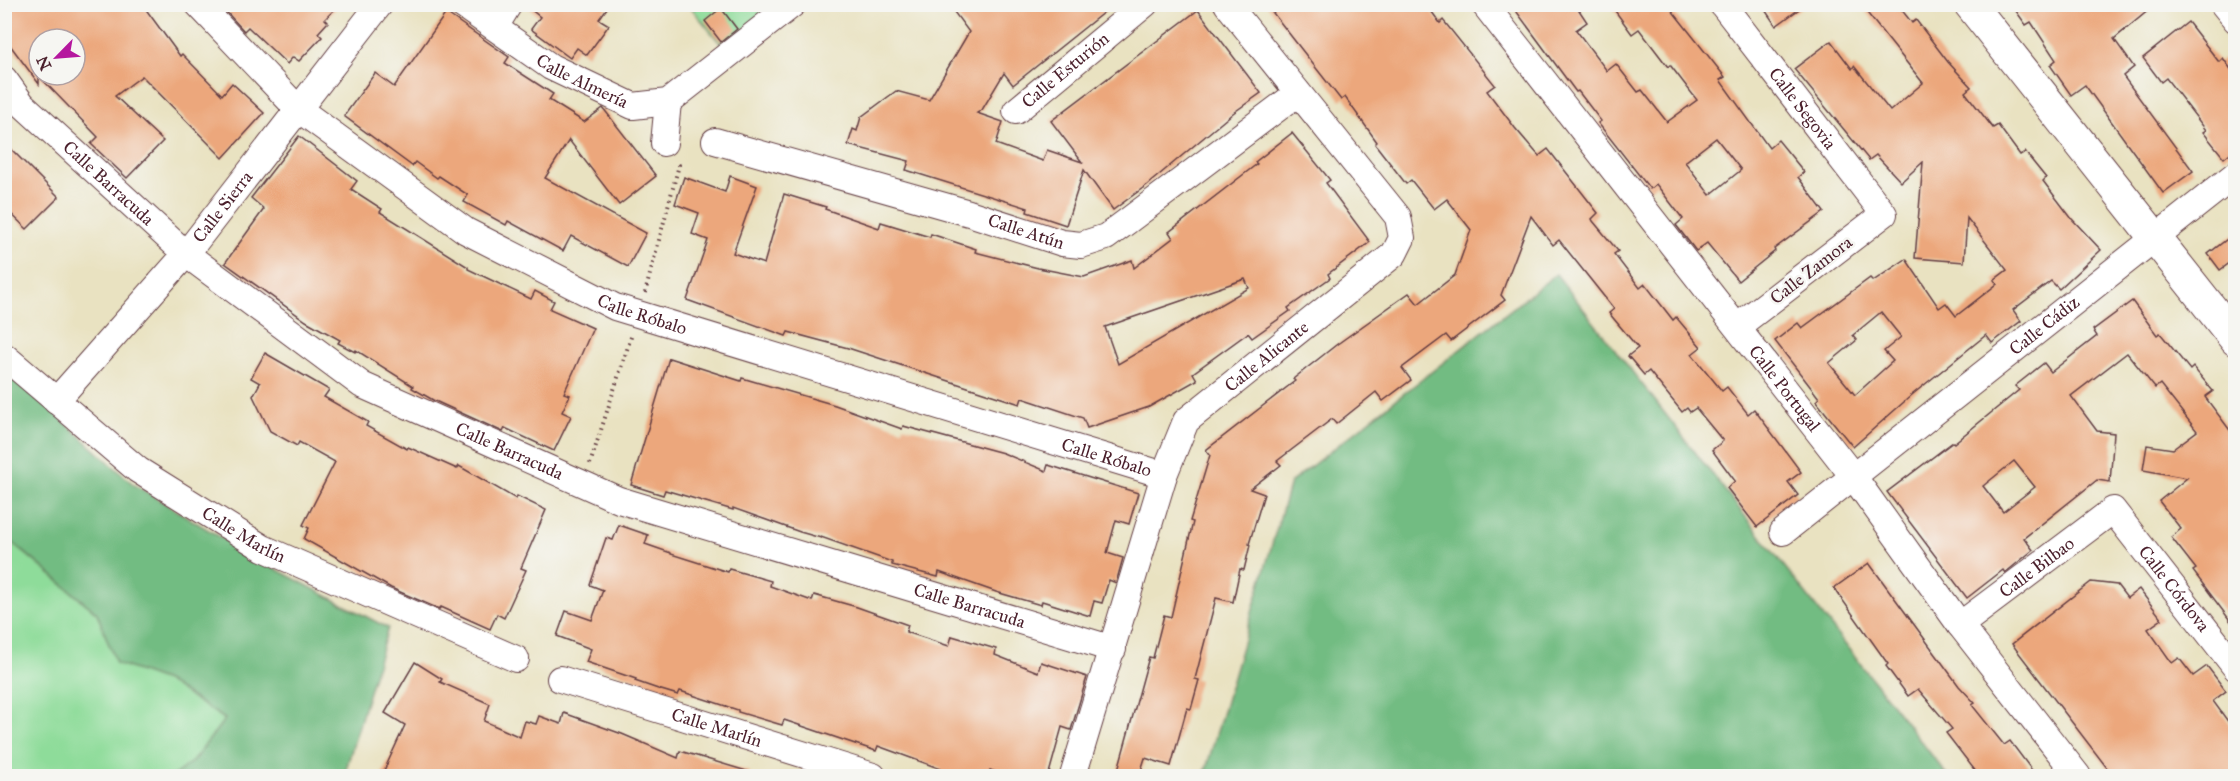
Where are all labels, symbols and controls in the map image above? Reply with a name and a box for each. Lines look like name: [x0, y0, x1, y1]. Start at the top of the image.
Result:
north arrow: [27, 27, 87, 87]
street label: Calle Esturión: [1017, 27, 1114, 113]
street label: Calle Almería: [532, 49, 632, 113]
text: N: [32, 53, 55, 73]
street label: Calle Segovia: [1764, 63, 1841, 154]
street label: Calle Barracuda: [58, 136, 159, 230]
street label: Calle Sierra: [188, 166, 258, 247]
street label: Calle Atún: [985, 209, 1067, 254]
street label: Calle Zamora: [1765, 231, 1857, 309]
street label: Calle Róbalo: [594, 289, 690, 339]
street label: Calle Cádiz: [2005, 291, 2084, 360]
street label: Calle Alicante: [1220, 316, 1313, 397]
street label: Calle Portugal: [1744, 341, 1825, 436]
street label: Calle Barracuda: [452, 417, 567, 485]
street label: Calle Róbalo: [1059, 433, 1154, 482]
street label: Calle Marlín: [198, 502, 289, 568]
street label: Calle Bilbao: [1995, 532, 2079, 603]
street label: Calle Córdova: [2134, 541, 2215, 636]
street label: Calle Barracuda: [911, 578, 1028, 633]
street label: Calle Marlín: [669, 703, 765, 752]

